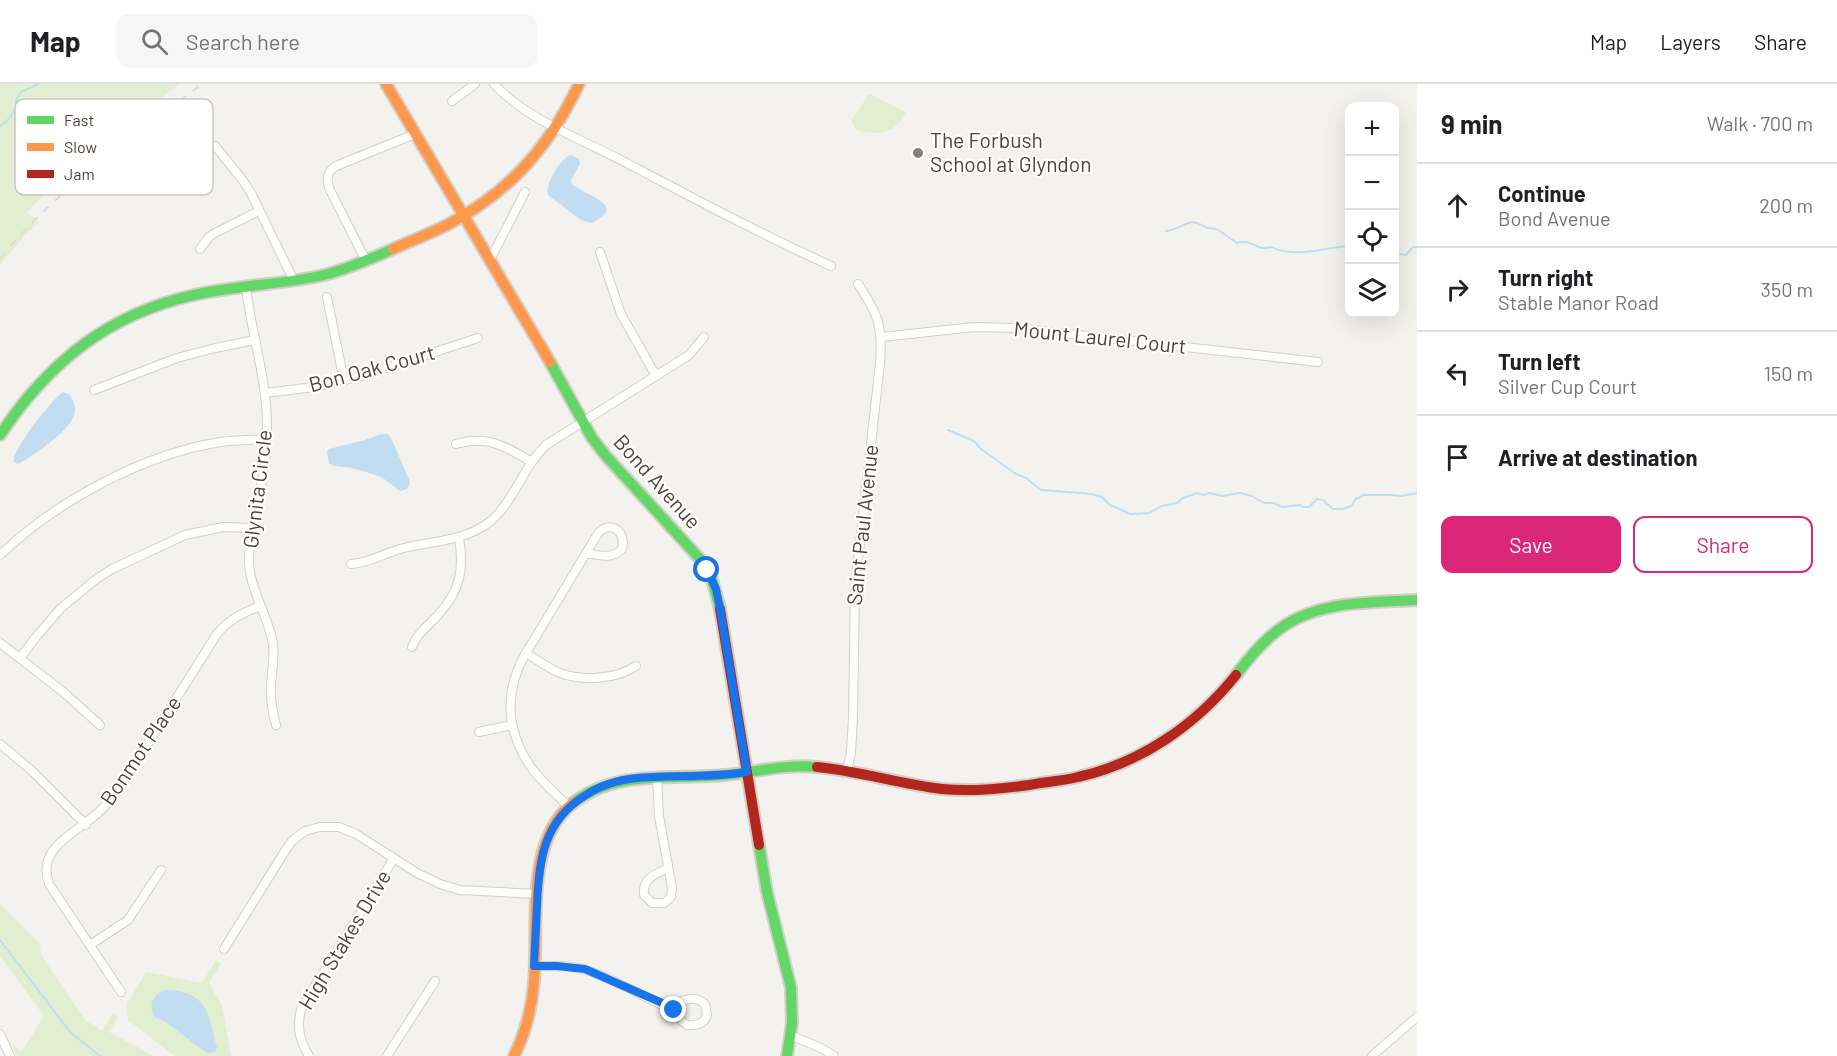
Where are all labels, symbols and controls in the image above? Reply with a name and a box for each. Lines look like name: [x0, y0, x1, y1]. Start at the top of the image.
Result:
search box: [117, 14, 537, 68]
text: Map: [30, 24, 81, 58]
icon: search: [138, 25, 171, 58]
text: Search here: [186, 28, 300, 54]
text: Map: [1590, 29, 1627, 54]
text: Layers: [1660, 29, 1721, 54]
text: Share: [1754, 29, 1807, 54]
legend: [15, 99, 213, 195]
map controls: [1345, 102, 1399, 318]
button: +: [1345, 102, 1399, 156]
text: 9 min: [1441, 108, 1503, 139]
text: Fast: [64, 110, 94, 129]
text: Walk · 700 m: [1707, 111, 1813, 135]
place label: The Forbush School at Glyndon: [930, 127, 1092, 176]
text: Slow: [64, 137, 97, 156]
marker: The Forbush School at Glyndon: [911, 146, 925, 160]
button: −: [1345, 156, 1399, 210]
text: Jam: [64, 164, 95, 183]
text: Continue: [1498, 180, 1586, 206]
icon: ahead: [1441, 189, 1474, 222]
text: 200 m: [1759, 193, 1813, 217]
text: Bond Avenue: [1498, 206, 1611, 230]
button: locate: [1345, 210, 1399, 264]
button: layers: [1345, 264, 1399, 318]
text: Turn right: [1498, 264, 1593, 290]
icon: right: [1441, 273, 1474, 306]
text: 350 m: [1761, 277, 1813, 301]
text: Stable Manor Road: [1498, 290, 1659, 314]
street label: Mount Laurel Court: [1013, 315, 1188, 358]
street label: Bon Oak Court: [306, 339, 437, 396]
text: Turn left: [1498, 348, 1581, 374]
icon: left: [1441, 357, 1474, 390]
text: 150 m: [1764, 361, 1813, 385]
text: Silver Cup Court: [1498, 374, 1637, 398]
street label: Glynita Circle: [237, 428, 276, 550]
street label: Bond Avenue: [609, 429, 707, 533]
icon: arrive: [1441, 441, 1474, 474]
street label: Saint Paul Avenue: [841, 443, 882, 607]
text: Arrive at destination: [1498, 444, 1697, 470]
button: Save: [1441, 516, 1621, 573]
button: Share: [1633, 516, 1813, 573]
route start: [693, 556, 719, 582]
street label: Bonmot Place: [94, 691, 185, 810]
street label: High Stakes Drive: [292, 865, 395, 1014]
route end: [660, 996, 686, 1022]

